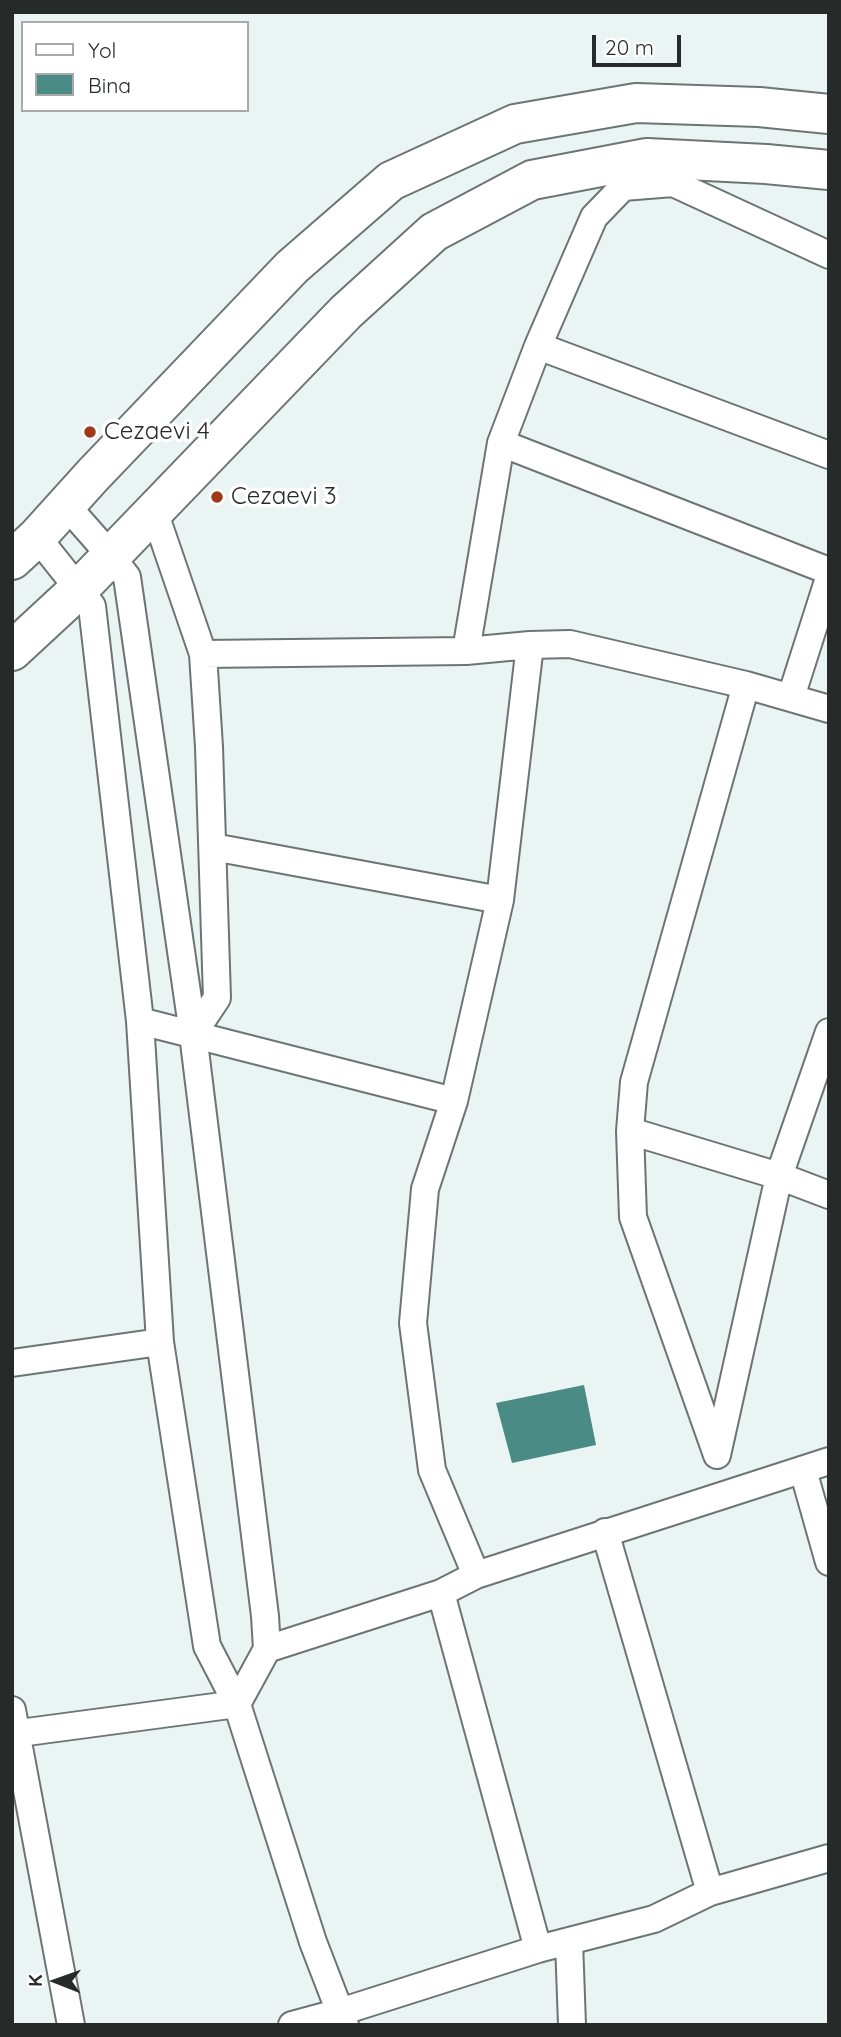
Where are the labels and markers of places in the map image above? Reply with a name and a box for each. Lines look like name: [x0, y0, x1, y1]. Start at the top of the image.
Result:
place label: Cezaevi 4: [104, 418, 210, 446]
marker: Cezaevi 4: [82, 424, 98, 440]
place label: Cezaevi 3: [231, 483, 337, 511]
marker: Cezaevi 3: [209, 489, 225, 505]

